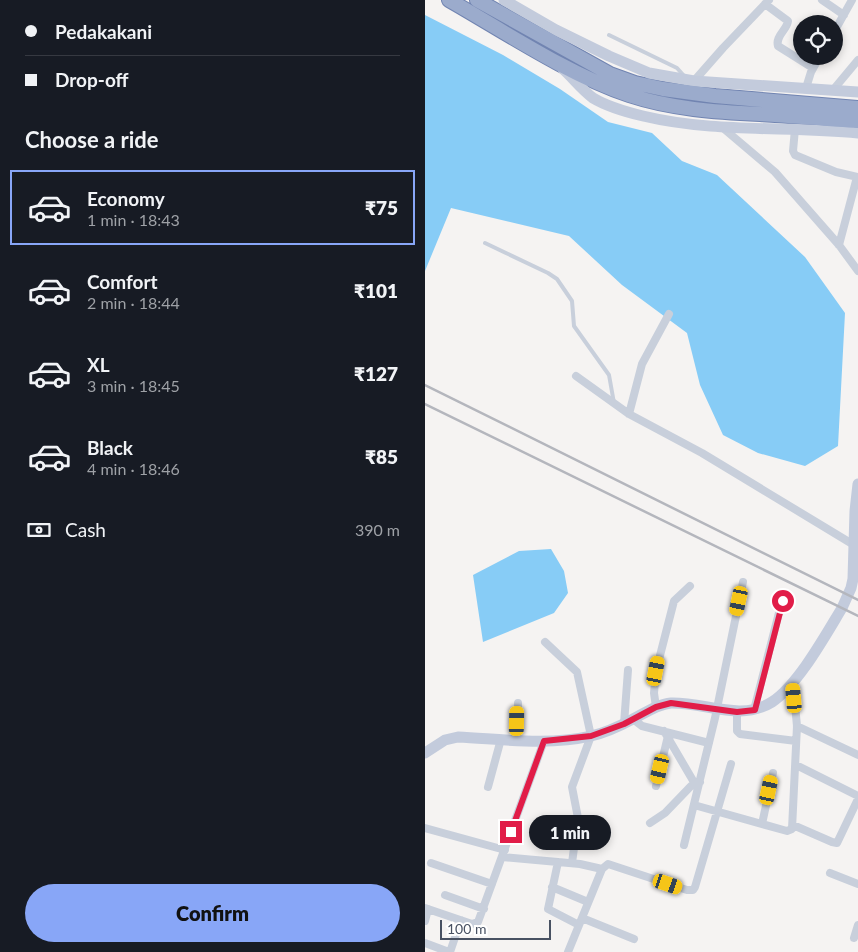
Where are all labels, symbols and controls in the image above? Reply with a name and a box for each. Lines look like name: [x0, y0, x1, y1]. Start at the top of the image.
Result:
map controls: [793, 15, 843, 65]
button: locate: [793, 15, 843, 65]
text: Pedakakani: [55, 20, 152, 43]
text: Drop-off: [55, 68, 129, 91]
text: Choose a ride: [25, 126, 159, 153]
icon: car: [27, 185, 72, 230]
text: Economy: [87, 187, 165, 210]
text: ₹75: [365, 196, 398, 219]
text: 1 min · 18:43: [87, 210, 180, 229]
icon: car: [27, 268, 72, 313]
text: Comfort: [87, 270, 158, 293]
text: ₹101: [354, 279, 398, 302]
text: 2 min · 18:44: [87, 293, 180, 312]
icon: car: [27, 351, 72, 396]
text: XL: [87, 353, 110, 376]
text: ₹127: [354, 362, 398, 385]
text: 3 min · 18:45: [87, 376, 180, 395]
icon: car: [27, 434, 72, 479]
text: Black: [87, 436, 133, 459]
text: ₹85: [365, 445, 398, 468]
text: 4 min · 18:46: [87, 459, 180, 478]
icon: cash: [25, 516, 53, 544]
text: Cash: [65, 518, 106, 541]
text: 390 m: [355, 520, 400, 539]
car: [728, 585, 749, 617]
route start: [772, 590, 794, 612]
car: [645, 655, 666, 687]
car: [785, 682, 802, 714]
car: [509, 706, 524, 736]
car: [649, 753, 670, 785]
car: [758, 774, 779, 806]
callout: 1 min: [529, 814, 611, 850]
route end: [500, 821, 522, 843]
text: 1 min: [550, 823, 590, 842]
car: [651, 872, 684, 896]
button: Confirm: [25, 884, 400, 942]
scale bar: [440, 917, 551, 940]
text: 100 m: [447, 920, 486, 937]

